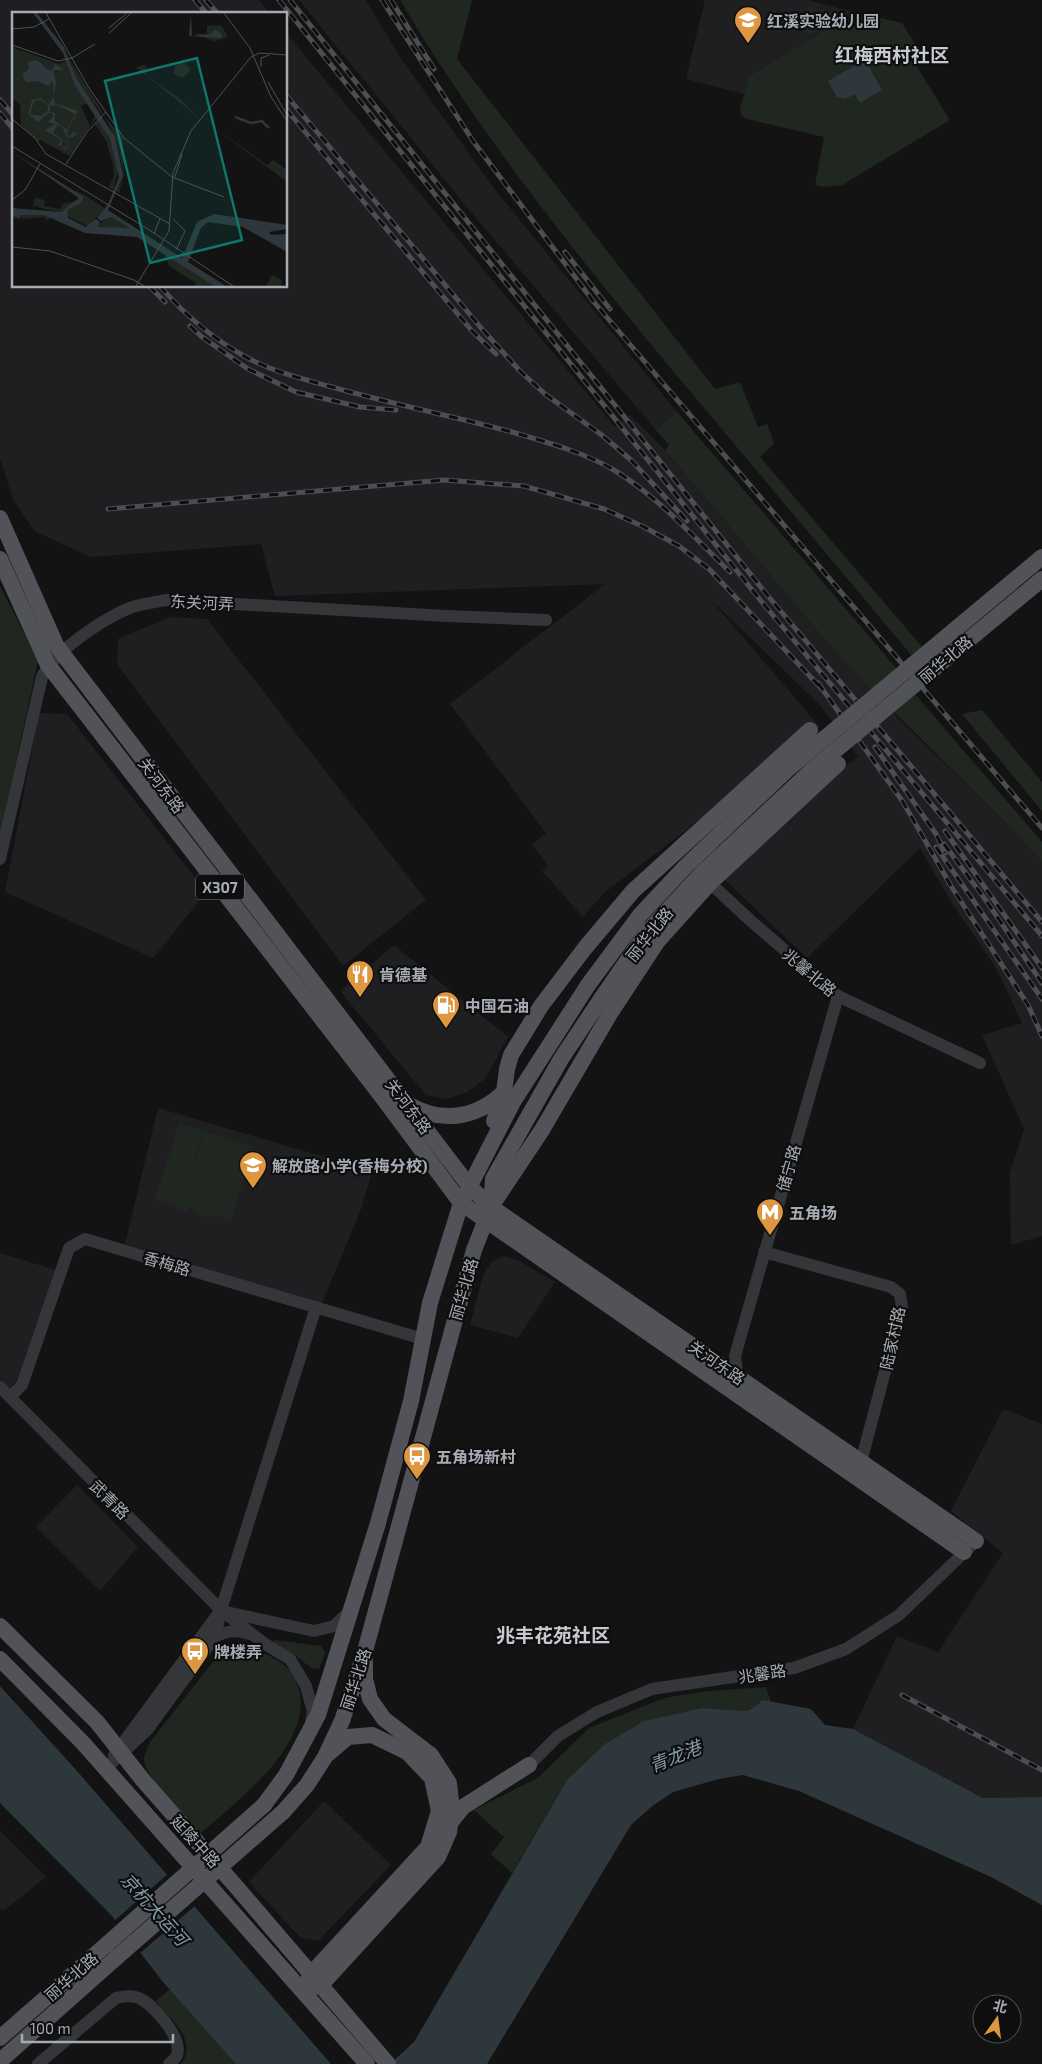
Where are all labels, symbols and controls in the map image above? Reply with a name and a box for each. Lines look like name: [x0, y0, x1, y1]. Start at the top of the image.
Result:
school or university icon: 红溪实验幼儿园: [733, 5, 763, 44]
place label: 红溪实验幼儿园: [767, 11, 879, 30]
inset map: [12, 12, 288, 288]
district label: 红梅西村社区: [835, 43, 949, 66]
street label: 东关河弄: [170, 591, 234, 613]
street label: 丽华北路: [914, 631, 976, 687]
street label: 关河东路: [135, 754, 189, 816]
road number: X307: [196, 874, 244, 900]
street label: 丽华北路: [621, 903, 677, 965]
street label: 兆馨北路: [779, 944, 841, 1000]
restaurant icon: 肯德基: [345, 959, 375, 998]
place label: 肯德基: [379, 965, 428, 984]
fuel station icon: 中国石油: [431, 990, 461, 1029]
place label: 中国石油: [465, 996, 529, 1015]
street label: 关河东路: [382, 1075, 436, 1137]
street label: 储宁路: [772, 1142, 804, 1194]
school or university icon: 解放路小学(香梅分校): [238, 1150, 268, 1189]
place label: 解放路小学(香梅分校): [272, 1156, 428, 1175]
metro station icon: 五角场: [755, 1197, 785, 1236]
place label: 五角场: [789, 1203, 837, 1222]
street label: 香梅路: [141, 1247, 193, 1279]
street label: 丽华北路: [445, 1256, 481, 1322]
street label: 陆家村路: [876, 1305, 908, 1371]
street label: 关河东路: [685, 1336, 749, 1388]
bus stop icon: 五角场新村: [402, 1441, 432, 1480]
place label: 五角场新村: [436, 1447, 516, 1466]
street label: 武青路: [86, 1475, 134, 1523]
district label: 兆丰花苑社区: [496, 1623, 610, 1646]
bus stop icon: 牌楼弄: [180, 1636, 210, 1675]
place label: 牌楼弄: [214, 1642, 262, 1661]
street label: 丽华北路: [336, 1646, 374, 1712]
street label: 兆馨路: [737, 1660, 787, 1686]
water label: 青龙港: [646, 1735, 707, 1776]
street label: 延陵中路: [168, 1811, 224, 1871]
water label: 京杭大运河: [117, 1868, 195, 1952]
street label: 丽华北路: [41, 1948, 101, 2004]
north arrow: [972, 1994, 1022, 2044]
text: 北: [991, 1996, 1009, 2016]
scale bar: [22, 2012, 174, 2044]
text: 100 m: [30, 2019, 71, 2037]

